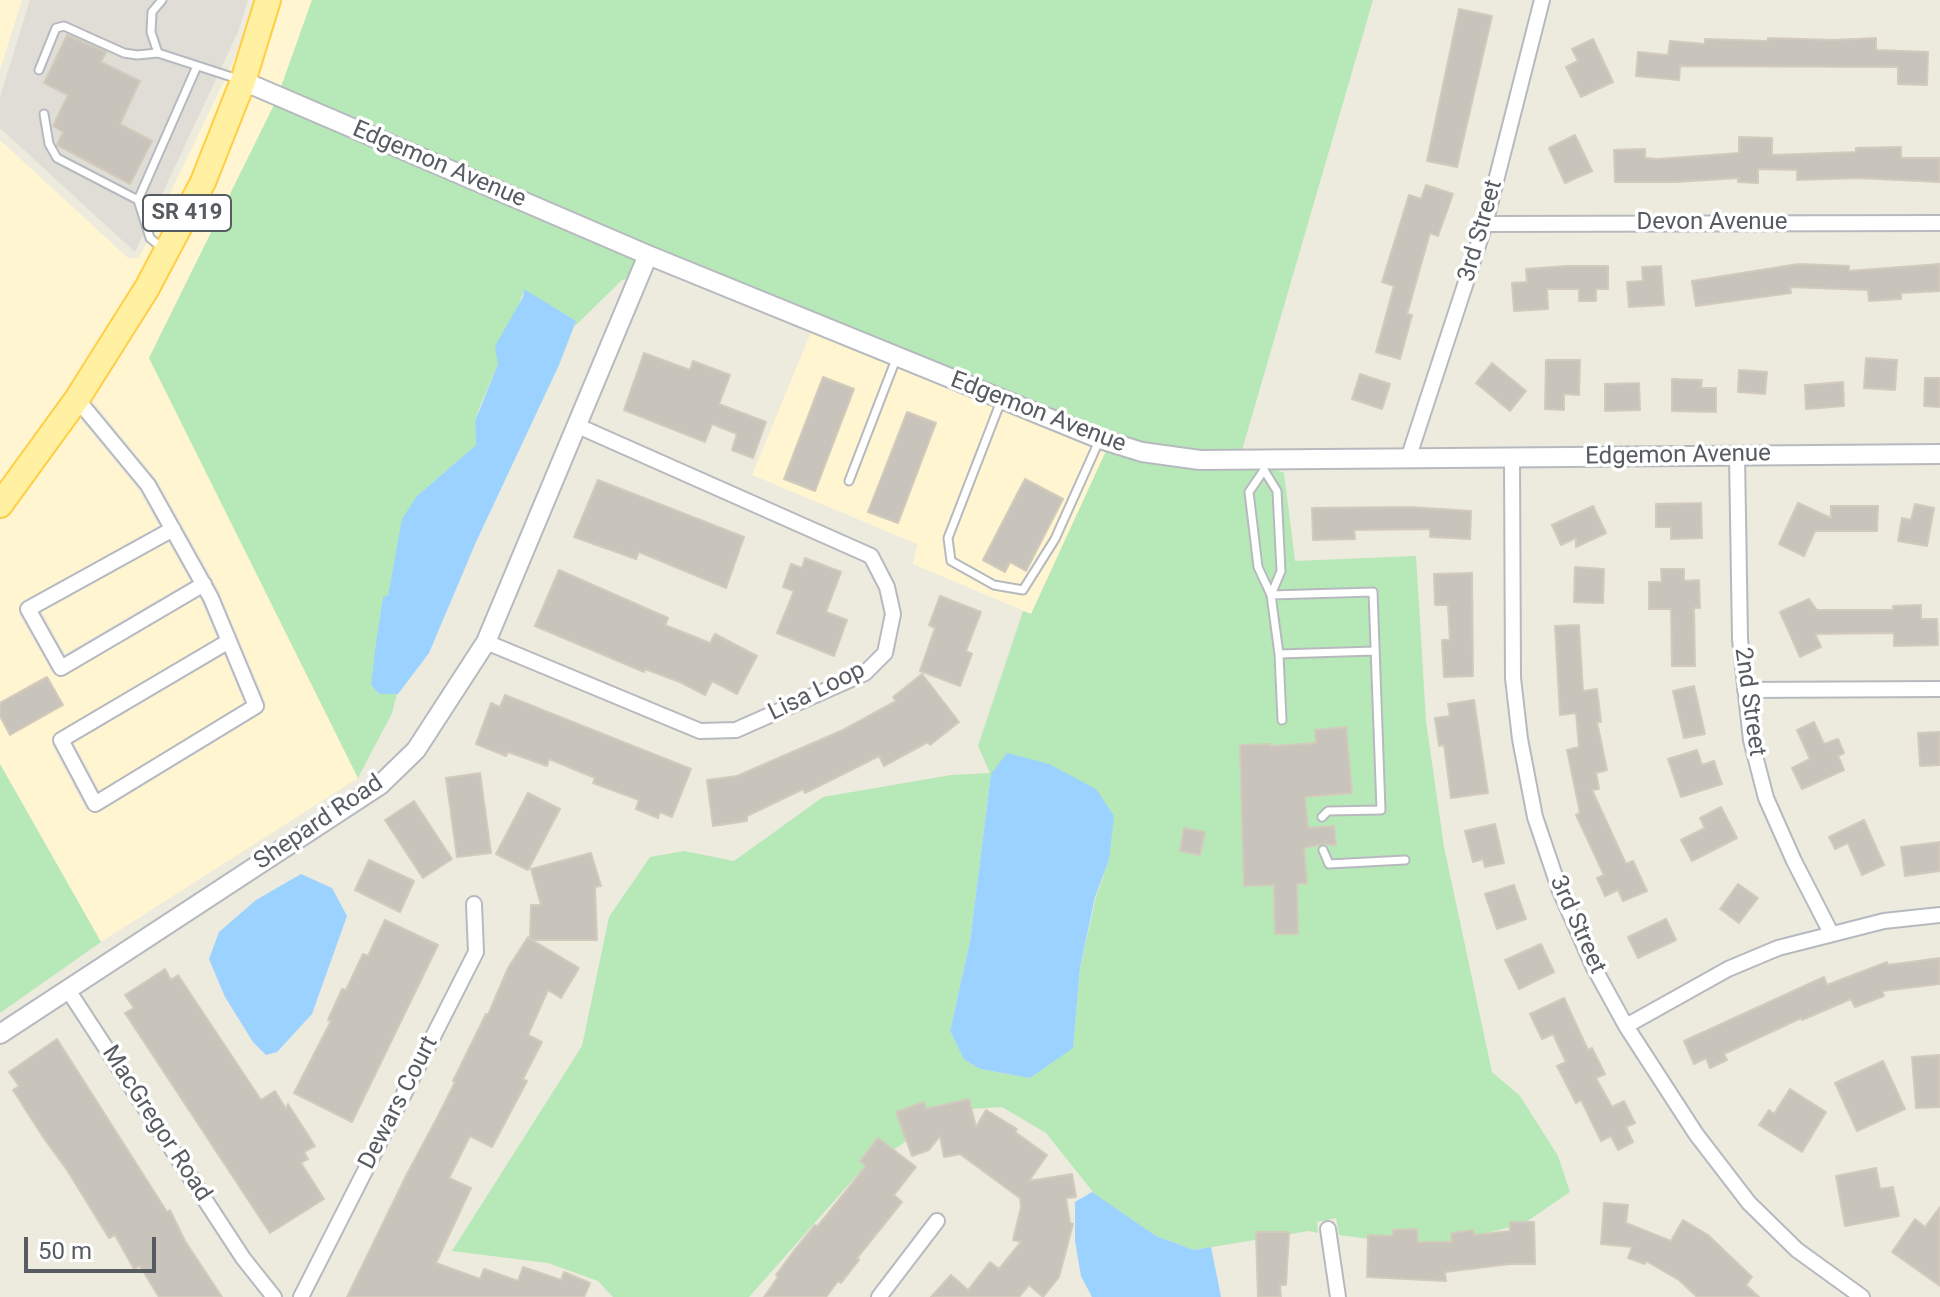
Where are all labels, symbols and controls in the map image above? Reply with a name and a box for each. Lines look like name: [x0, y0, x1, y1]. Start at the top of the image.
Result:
street label: Edgemon Avenue: [348, 115, 530, 215]
street label: 3rd Street: [1453, 177, 1509, 285]
road number: SR 419: [143, 195, 231, 231]
street label: Devon Avenue: [1636, 209, 1788, 237]
street label: Edgemon Avenue: [946, 366, 1130, 460]
street label: Edgemon Avenue: [1585, 440, 1771, 472]
street label: 2nd Street: [1727, 646, 1771, 758]
street label: Lisa Loop: [764, 656, 870, 728]
street label: Shepard Road: [249, 769, 389, 877]
street label: 3rd Street: [1543, 872, 1611, 978]
street label: Dewars Court: [353, 1032, 445, 1174]
street label: MacGregor Road: [95, 1041, 217, 1207]
scale bar: [28, 1221, 160, 1271]
text: 50 m: [38, 1237, 92, 1265]

